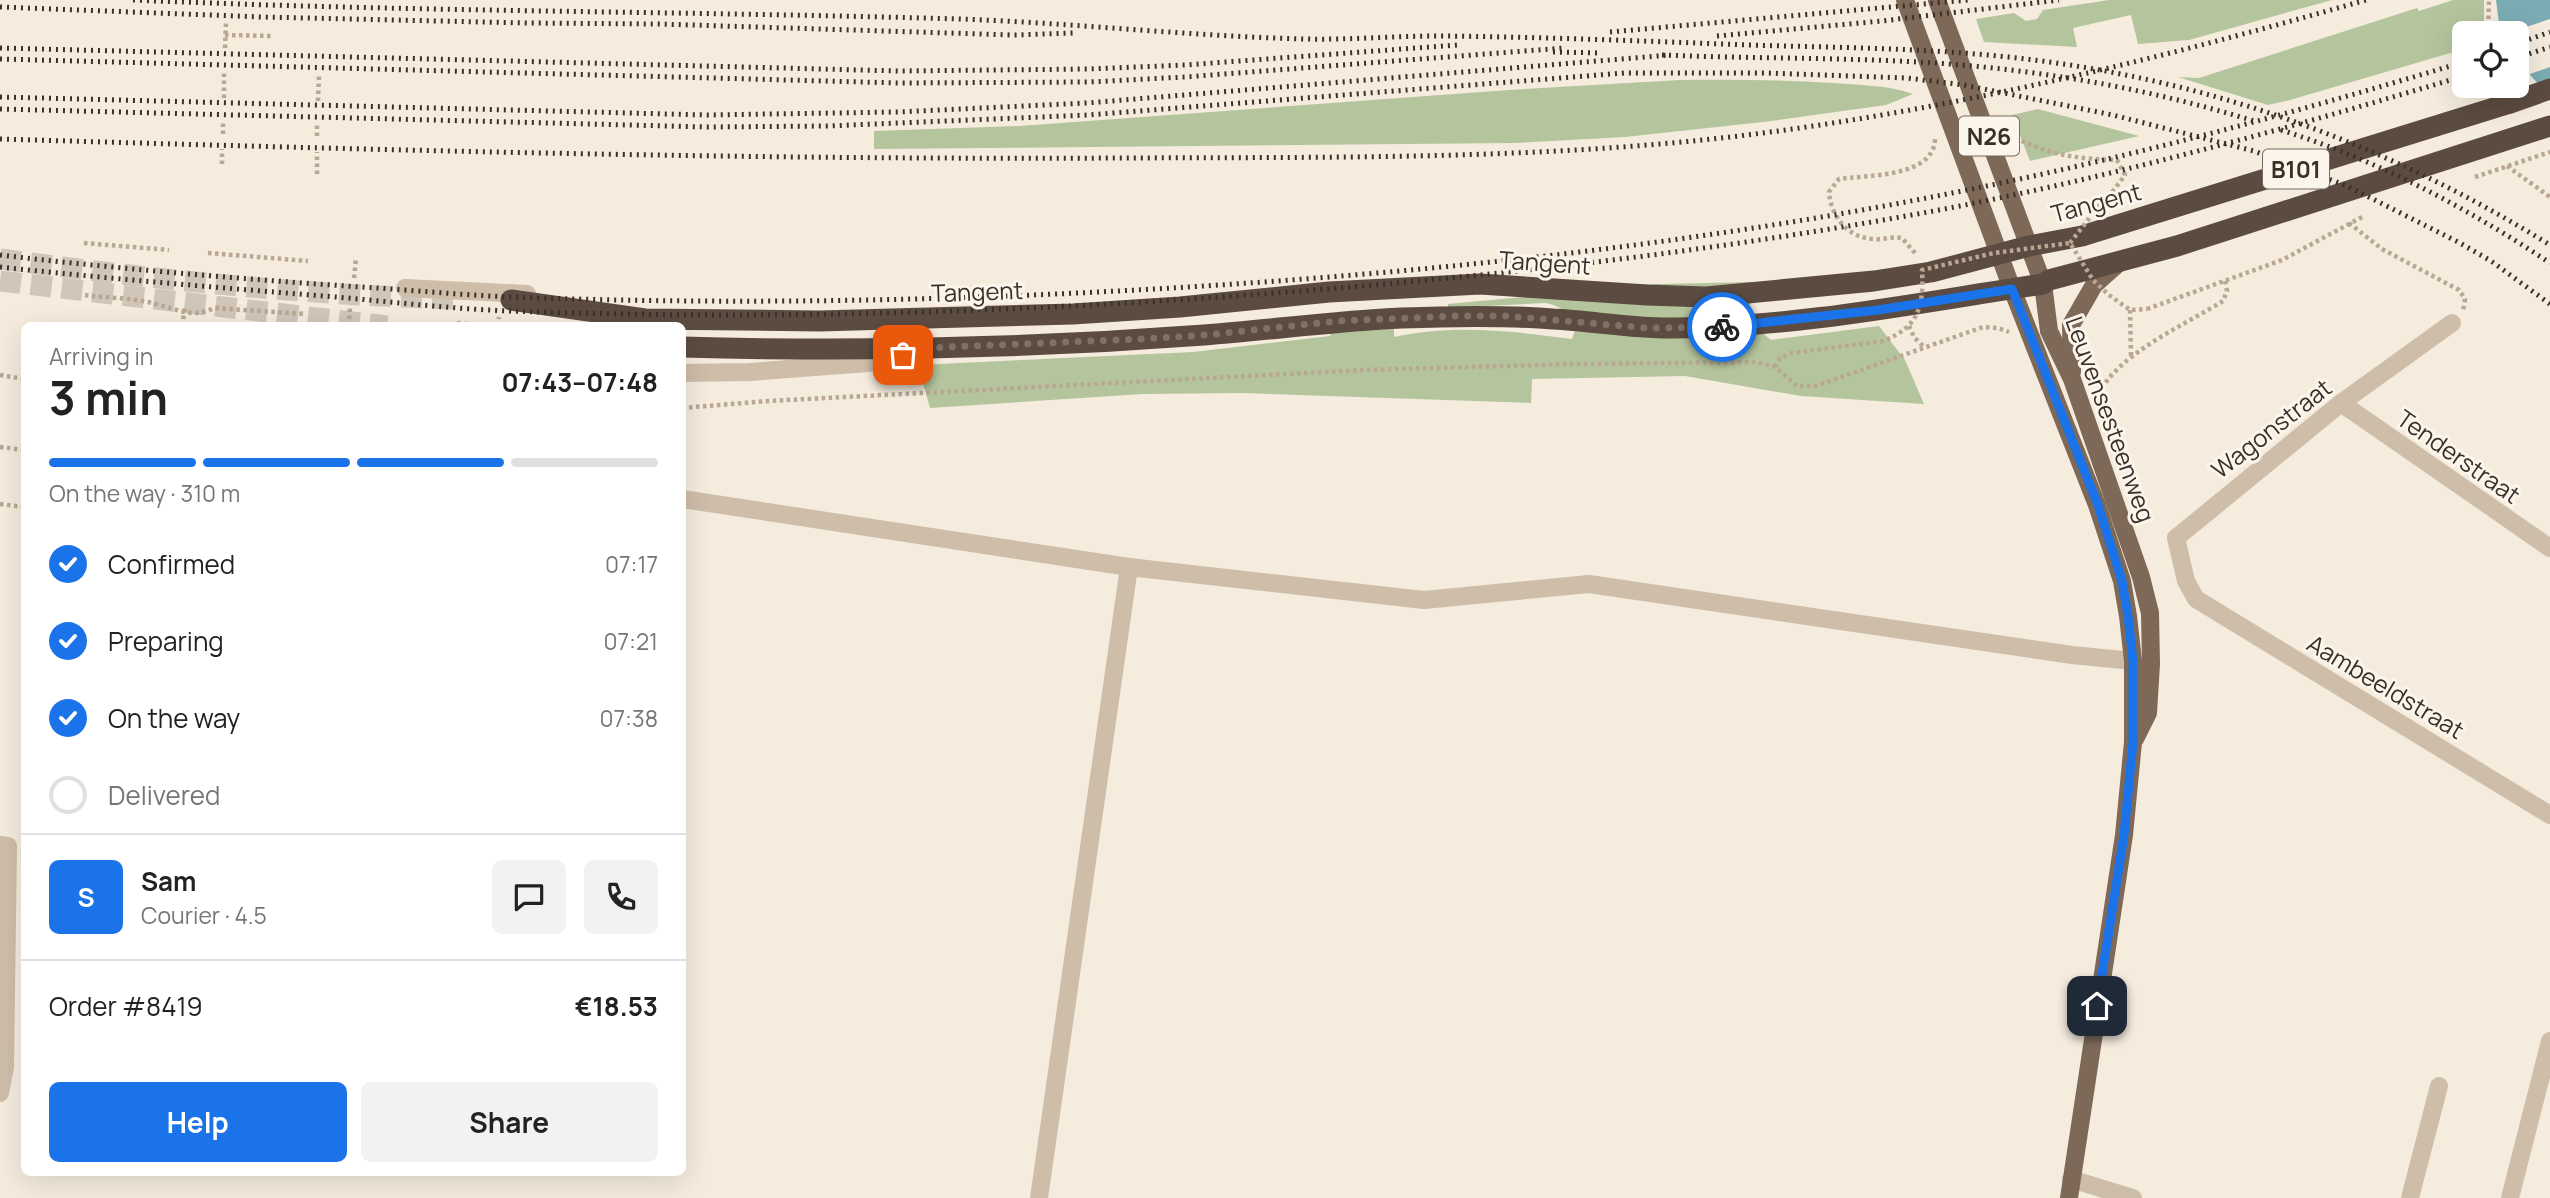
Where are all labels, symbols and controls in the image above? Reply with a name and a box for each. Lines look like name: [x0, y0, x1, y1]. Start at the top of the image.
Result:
map controls: [2452, 21, 2529, 98]
button: locate: [2452, 21, 2529, 98]
road number: N26: [1959, 116, 2019, 155]
road number: B101: [2263, 150, 2329, 188]
street label: Tangent: [2047, 174, 2145, 230]
street label: Tangent: [1498, 242, 1592, 282]
street label: Tangent: [930, 273, 1024, 309]
courier: [1687, 292, 1757, 362]
icon: bike: [1703, 308, 1741, 346]
street label: Leuvensesteenweg: [2058, 312, 2164, 526]
pin: [873, 325, 933, 385]
icon: bag: [884, 336, 922, 374]
text: Arriving in: [49, 340, 154, 372]
text: 07:43–07:48: [502, 364, 658, 400]
text: 3 min: [49, 366, 168, 429]
street label: Wagonstraat: [2204, 371, 2338, 485]
street label: Tenderstraat: [2391, 401, 2527, 511]
text: On the way · 310 m: [49, 477, 240, 509]
icon: check: [49, 545, 87, 583]
text: Confirmed: [108, 546, 235, 582]
text: 07:17: [605, 548, 658, 580]
icon: check: [49, 622, 87, 660]
text: Preparing: [108, 623, 224, 659]
text: 07:21: [603, 625, 658, 657]
street label: Aambeeldstraat: [2301, 626, 2471, 746]
icon: check: [49, 699, 87, 737]
text: On the way: [108, 700, 240, 736]
text: 07:38: [599, 702, 658, 734]
text: Delivered: [108, 777, 220, 813]
button: chat: [492, 860, 566, 934]
button: phone: [584, 860, 658, 934]
text: Sam: [141, 863, 196, 899]
text: S: [77, 879, 95, 915]
text: Courier · 4.5: [141, 899, 267, 931]
pin: [2067, 976, 2127, 1036]
icon: home: [2078, 987, 2116, 1025]
text: Order #8419: [49, 988, 203, 1024]
text: €18.53: [575, 988, 658, 1024]
button: Help: [49, 1082, 347, 1162]
button: Share: [361, 1082, 658, 1162]

